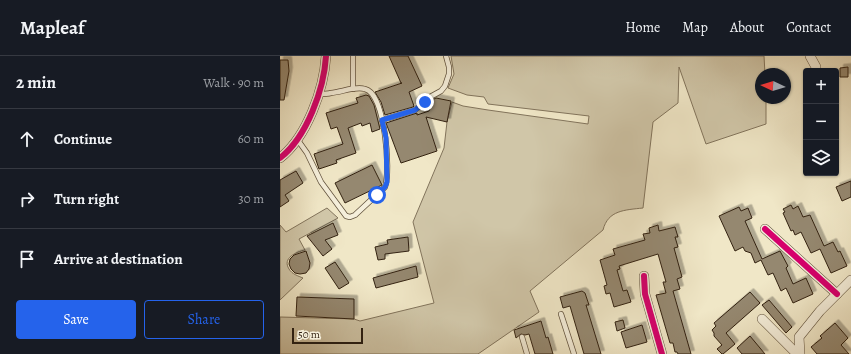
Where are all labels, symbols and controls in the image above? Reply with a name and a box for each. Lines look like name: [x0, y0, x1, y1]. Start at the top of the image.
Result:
text: Mapleaf: [20, 15, 85, 41]
text: Home: [625, 18, 660, 37]
text: Map: [682, 18, 708, 37]
text: About: [730, 18, 764, 37]
text: Contact: [786, 18, 831, 37]
north arrow: [755, 68, 791, 104]
map controls: [803, 68, 839, 176]
button: +: [803, 68, 839, 104]
text: 2 min: [16, 71, 56, 94]
text: Walk · 90 m: [203, 74, 264, 91]
route end: [416, 93, 434, 111]
button: −: [803, 104, 839, 140]
icon: ahead: [16, 128, 38, 150]
text: Continue: [54, 129, 112, 149]
text: 60 m: [238, 130, 264, 147]
button: layers: [803, 140, 839, 176]
route start: [368, 186, 386, 204]
icon: right: [16, 188, 38, 210]
text: Turn right: [54, 189, 119, 209]
text: 30 m: [238, 190, 264, 207]
icon: arrive: [16, 248, 38, 270]
text: Arrive at destination: [54, 249, 183, 269]
button: Save: [16, 300, 136, 339]
button: Share: [144, 300, 264, 339]
scale bar: [292, 326, 363, 345]
text: 50 m: [298, 327, 320, 342]

